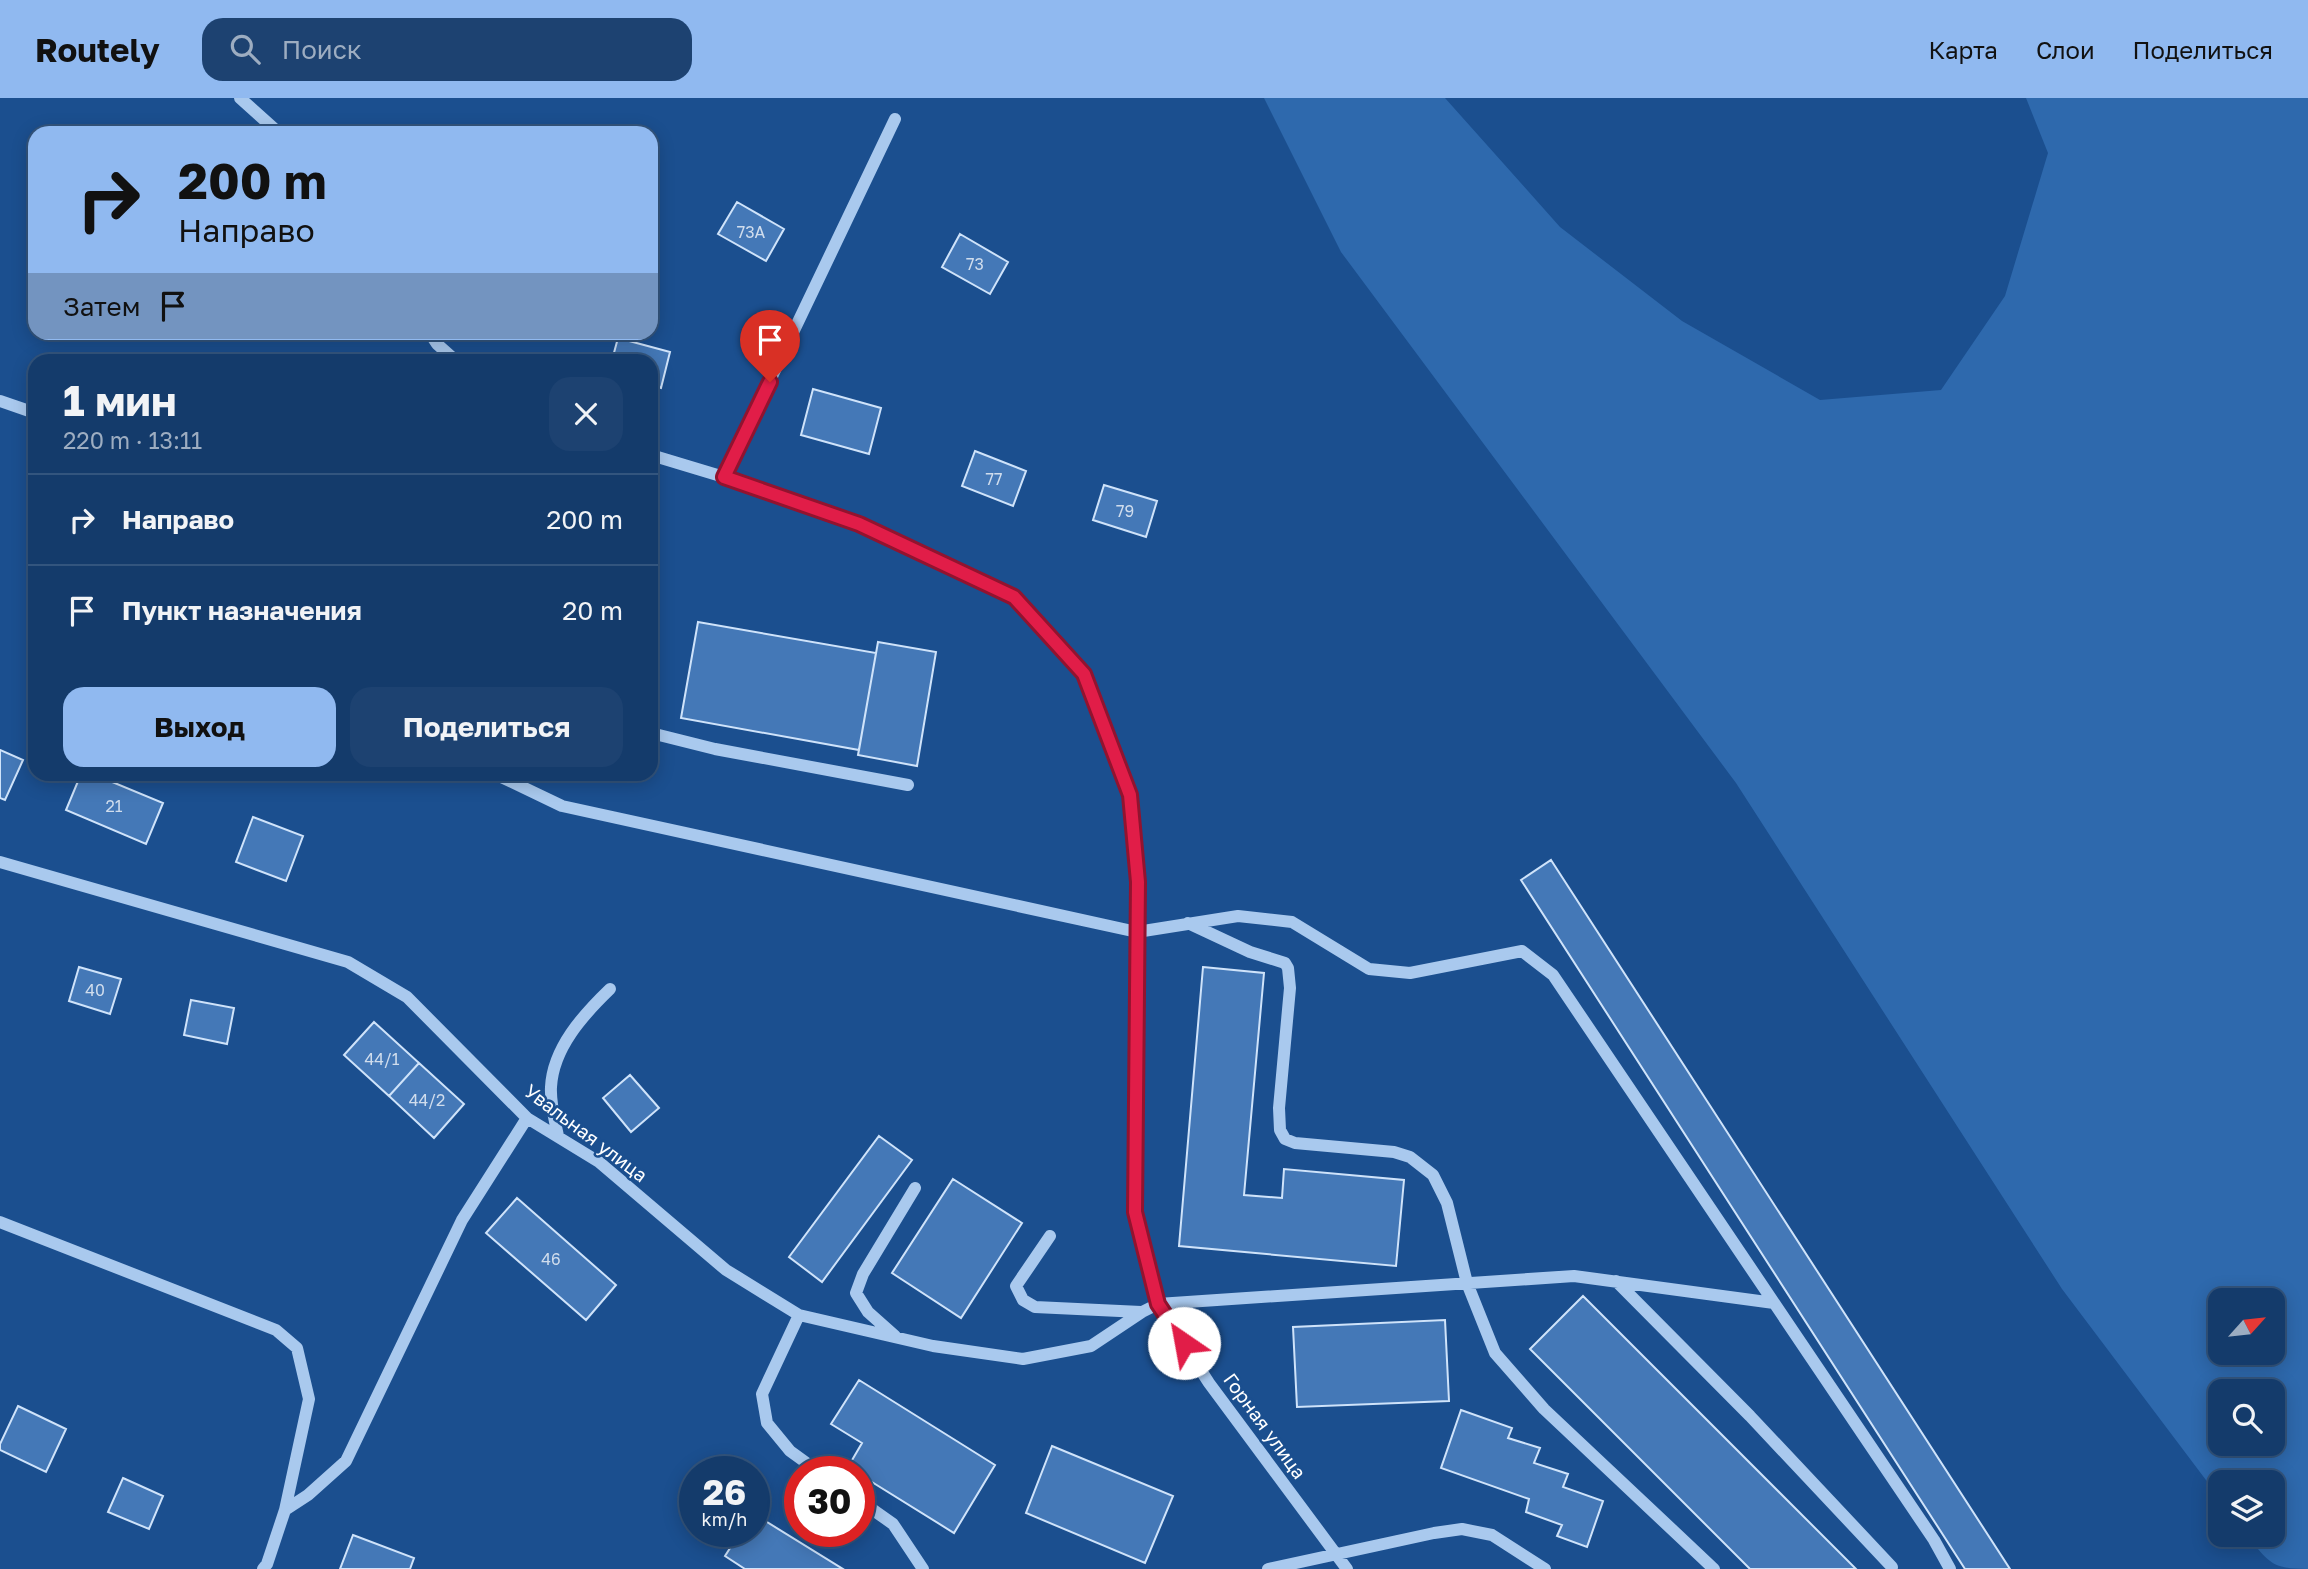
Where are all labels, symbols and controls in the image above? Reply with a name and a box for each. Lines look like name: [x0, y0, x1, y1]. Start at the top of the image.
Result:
search box: [202, 18, 692, 81]
text: Routely: [35, 30, 160, 69]
icon: search: [226, 30, 264, 68]
text: Поиск: [282, 34, 362, 65]
text: Карта: [1928, 35, 1998, 64]
text: Слои: [2036, 35, 2095, 64]
text: Поделиться: [2133, 35, 2273, 64]
text: 200 m: [178, 151, 327, 210]
icon: right: [63, 154, 154, 245]
text: Направо: [178, 211, 315, 249]
house number: 73А: [737, 222, 766, 242]
house number: 73: [966, 254, 984, 274]
icon: arrive: [154, 287, 192, 325]
text: Затем: [63, 291, 140, 322]
pin: [740, 310, 800, 382]
icon: arrive: [751, 321, 789, 359]
text: 1 мин: [63, 375, 177, 425]
button: close: [549, 377, 623, 451]
text: 220 m · 13:11: [63, 426, 202, 454]
house number: 77: [986, 469, 1002, 489]
icon: right: [63, 501, 101, 539]
house number: 79: [1116, 501, 1134, 521]
text: Направо: [122, 504, 234, 535]
text: 200 m: [546, 504, 623, 535]
icon: arrive: [63, 592, 101, 630]
text: Пункт назначения: [122, 595, 362, 626]
text: 20 m: [562, 595, 623, 626]
button: Выход: [63, 687, 336, 767]
button: Поделиться: [350, 687, 623, 767]
house number: 21: [105, 796, 123, 816]
house number: 40: [85, 980, 105, 1000]
house number: 44/1: [365, 1049, 400, 1069]
street label: Увальная улица: [520, 1079, 652, 1186]
house number: 44/2: [409, 1090, 445, 1110]
house number: 46: [541, 1249, 561, 1269]
north arrow: [2208, 1288, 2286, 1365]
map controls: [2208, 1288, 2285, 1547]
position arrow: [1147, 1306, 1221, 1380]
street label: Горная улица: [1219, 1368, 1312, 1483]
button: search: [2208, 1379, 2285, 1456]
speed limit sign: 30: [784, 1456, 875, 1547]
button: layers: [2208, 1470, 2285, 1547]
text: 26: [703, 1471, 746, 1513]
text: km/h: [702, 1508, 747, 1530]

